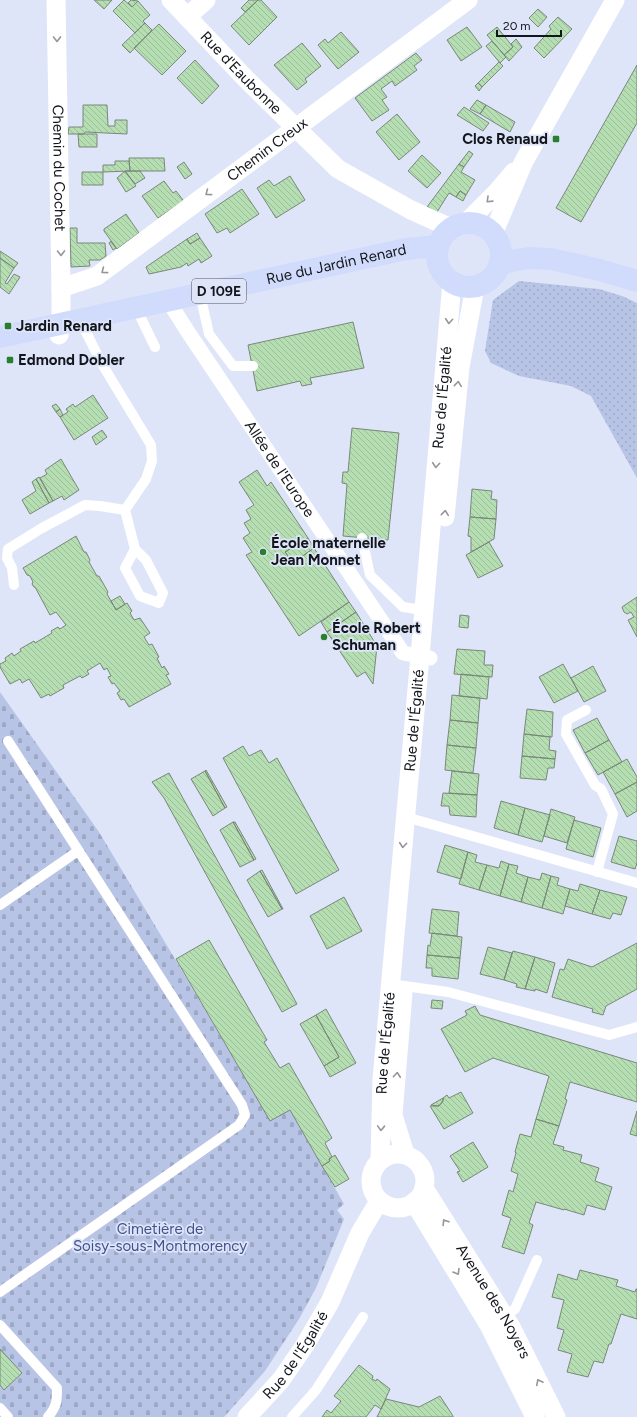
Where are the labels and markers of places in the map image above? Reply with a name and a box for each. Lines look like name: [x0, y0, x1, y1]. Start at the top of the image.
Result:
place label: Clos Renaud: [462, 130, 548, 148]
marker: Clos Renaud: [551, 134, 561, 144]
place label: Jardin Renard: [16, 317, 112, 335]
marker: Jardin Renard: [3, 321, 13, 331]
place label: Edmond Dobler: [18, 351, 125, 369]
marker: Edmond Dobler: [5, 355, 15, 365]
place label: École maternelle Jean Monnet: [271, 534, 386, 569]
marker: École maternelle Jean Monnet: [258, 547, 268, 557]
place label: École Robert Schuman: [332, 619, 421, 654]
marker: École Robert Schuman: [319, 632, 329, 642]

